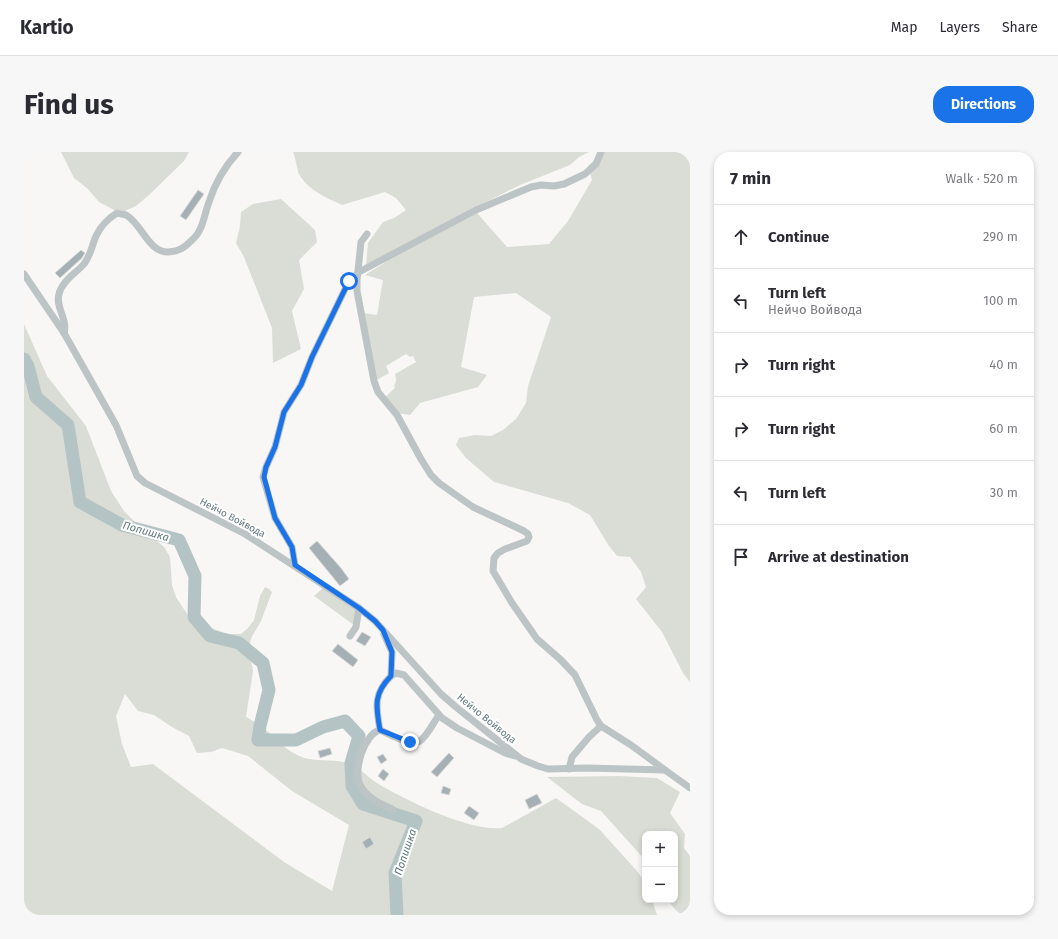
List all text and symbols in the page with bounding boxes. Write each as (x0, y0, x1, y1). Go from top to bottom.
text: Kartio (20, 16, 74, 39)
text: Map (891, 19, 917, 36)
text: Layers (939, 19, 980, 36)
text: Share (1002, 19, 1038, 36)
button: Directions (933, 86, 1034, 123)
text: Find us (24, 88, 114, 121)
text: 7 min (730, 168, 771, 189)
text: Walk · 520 m (946, 171, 1018, 186)
icon: ahead (730, 226, 752, 248)
text: Continue (768, 228, 829, 246)
text: 290 m (983, 229, 1018, 244)
route start (340, 272, 358, 290)
text: Turn left (768, 284, 826, 302)
icon: left (730, 290, 752, 312)
text: 100 m (983, 293, 1018, 308)
text: Нейчо Войвода (768, 302, 862, 317)
icon: right (730, 354, 752, 376)
text: Turn right (768, 356, 835, 374)
text: 40 m (989, 357, 1018, 372)
icon: right (730, 418, 752, 440)
text: Turn right (768, 420, 835, 438)
text: 60 m (989, 421, 1018, 436)
icon: left (730, 482, 752, 504)
text: Turn left (768, 484, 826, 502)
text: 30 m (990, 485, 1018, 500)
street label: Нейчо Войвода (198, 496, 267, 540)
water label: Попишка (121, 519, 171, 544)
icon: arrive (730, 546, 752, 568)
text: Arrive at destination (768, 548, 909, 566)
street label: Нейчо Войвода (454, 691, 518, 746)
route end (401, 733, 419, 751)
water label: Попишка (392, 827, 419, 877)
map controls (642, 831, 678, 903)
button: + (642, 831, 678, 867)
button: − (642, 867, 678, 903)

